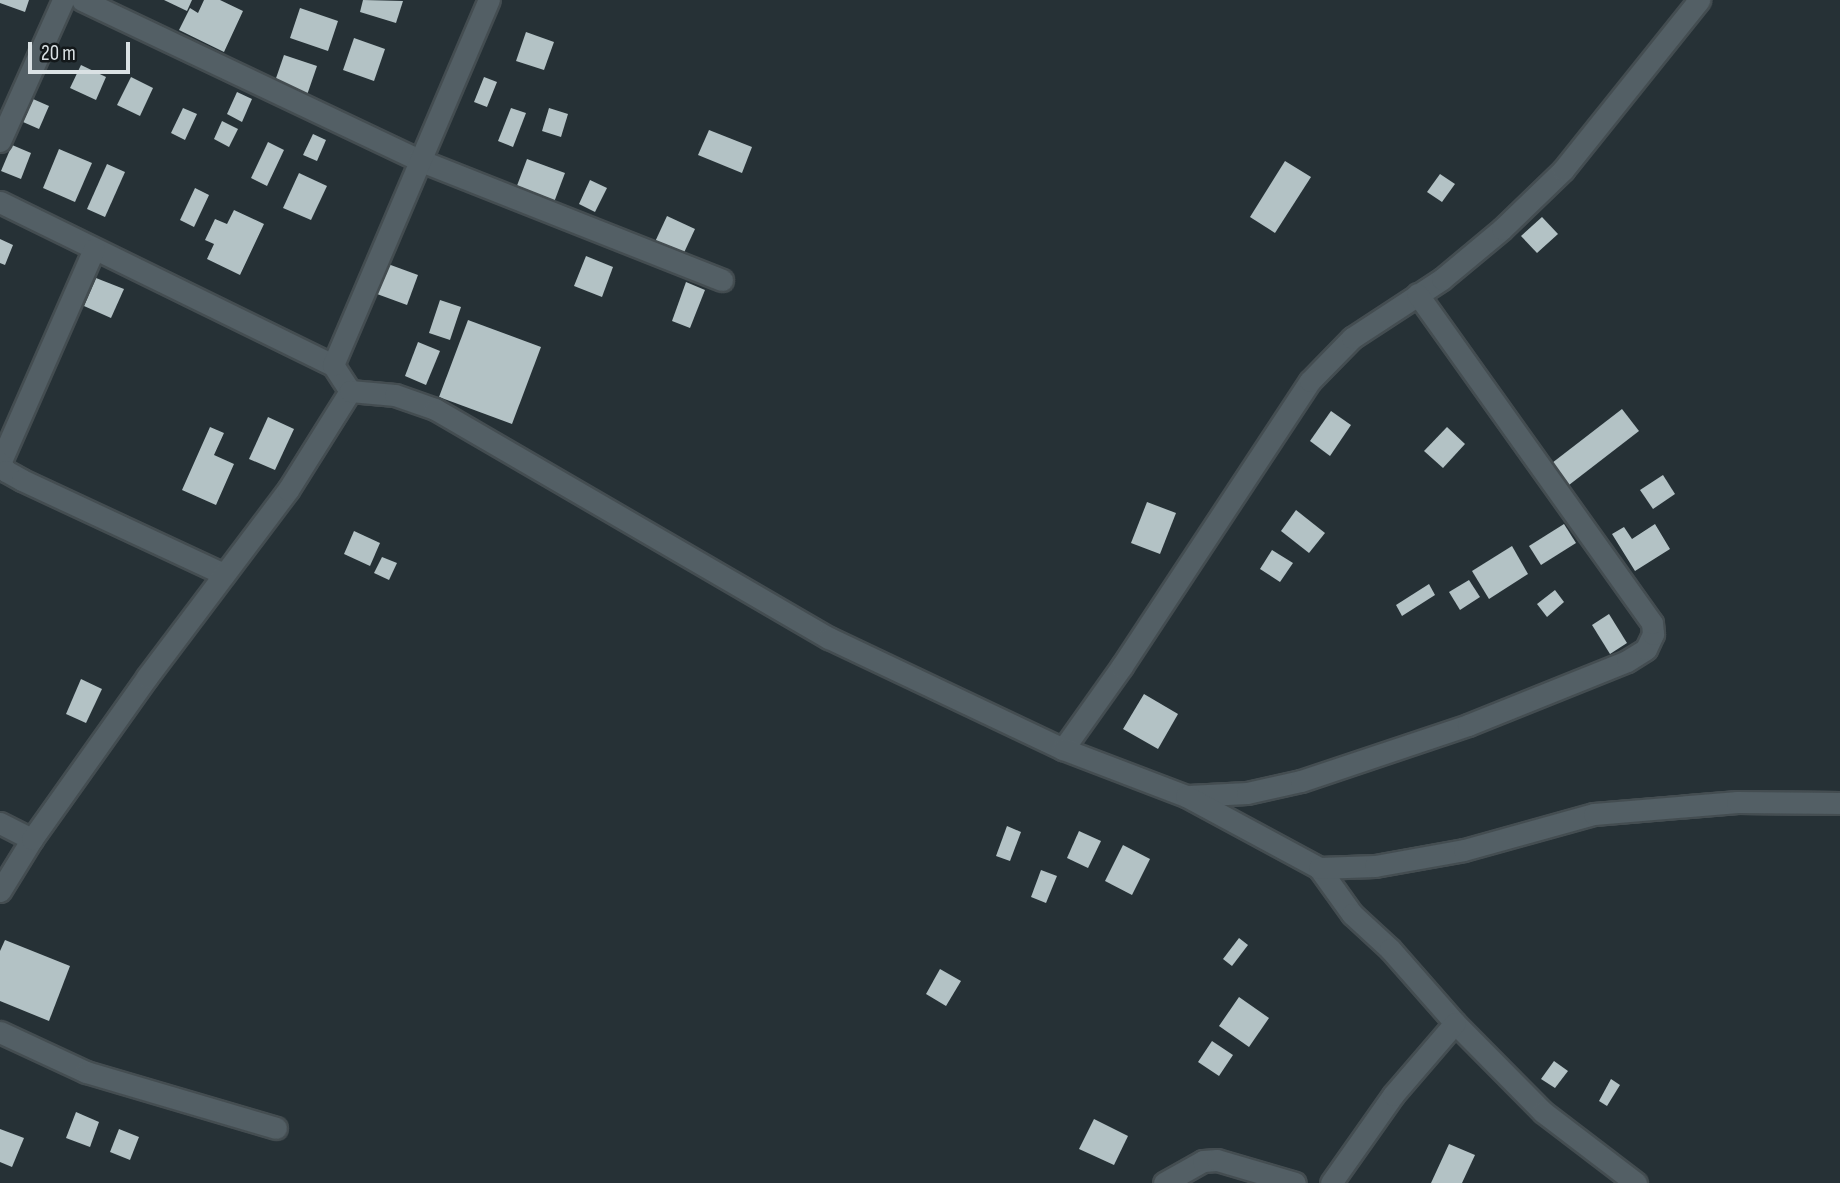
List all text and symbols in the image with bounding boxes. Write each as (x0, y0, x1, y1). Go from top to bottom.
scale bar (32, 28, 133, 72)
text: 20 m (41, 41, 76, 66)

